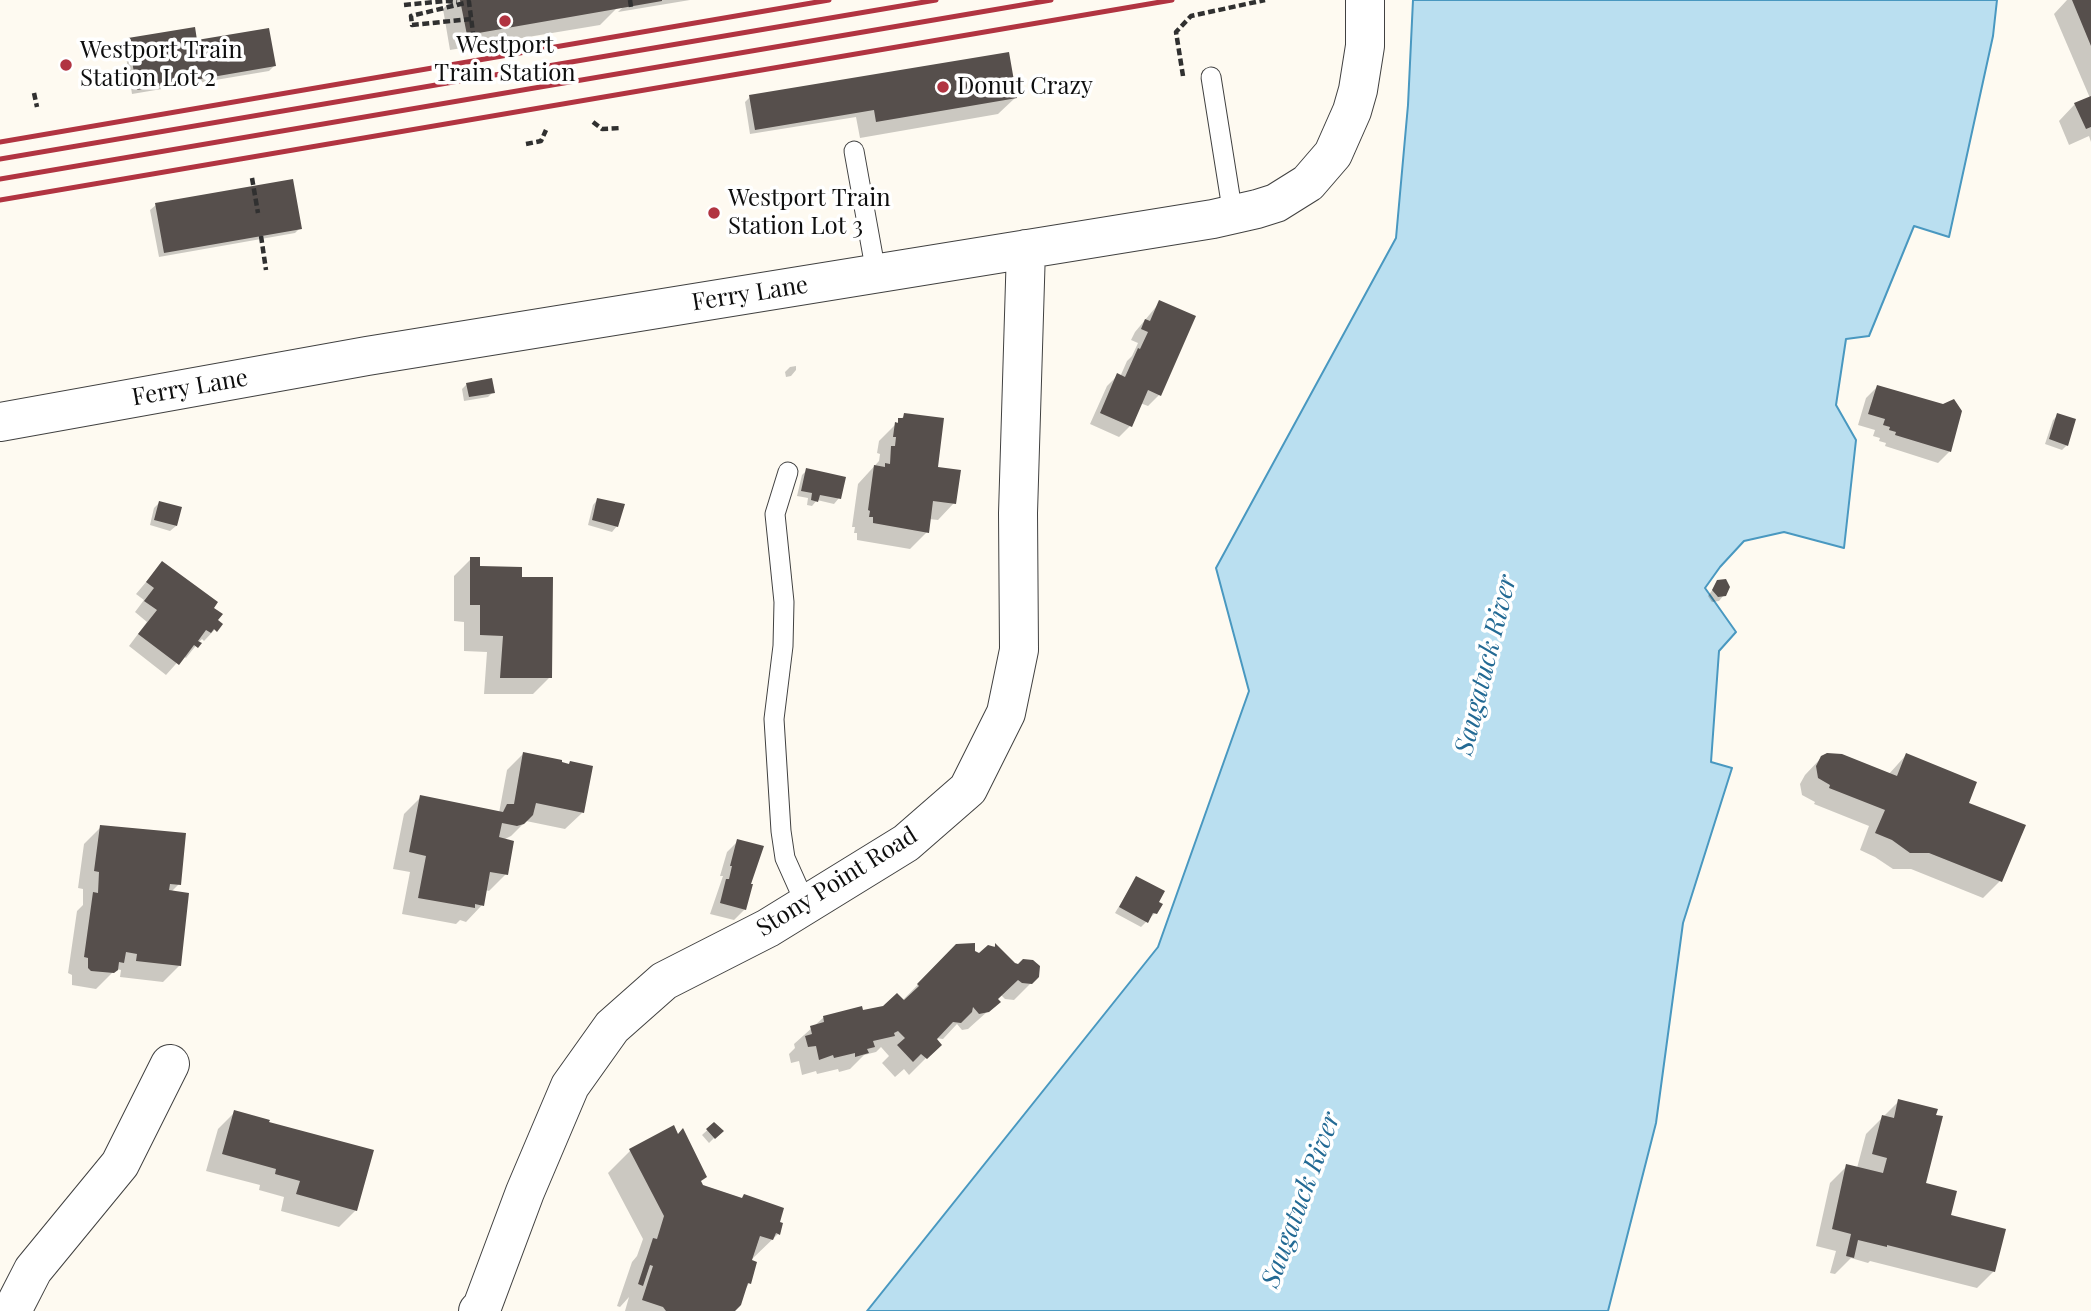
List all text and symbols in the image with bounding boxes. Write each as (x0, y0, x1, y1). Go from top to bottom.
marker: Westport Train Station (497, 13, 513, 29)
place label: Westport Train Station (434, 32, 576, 88)
place label: Westport Train Station Lot 2 (80, 37, 243, 93)
marker: Westport Train Station Lot 2 (58, 57, 74, 73)
place label: Donut Crazy (957, 73, 1093, 101)
marker: Donut Crazy (935, 79, 951, 95)
place label: Westport Train Station Lot 3 (728, 185, 891, 241)
marker: Westport Train Station Lot 3 (706, 205, 722, 221)
street label: Ferry Lane (690, 271, 810, 317)
street label: Ferry Lane (130, 364, 250, 412)
water label: Saugatuck River (1449, 572, 1523, 758)
street label: Stony Point Road (751, 821, 923, 943)
water label: Saugatuck River (1255, 1108, 1347, 1292)

